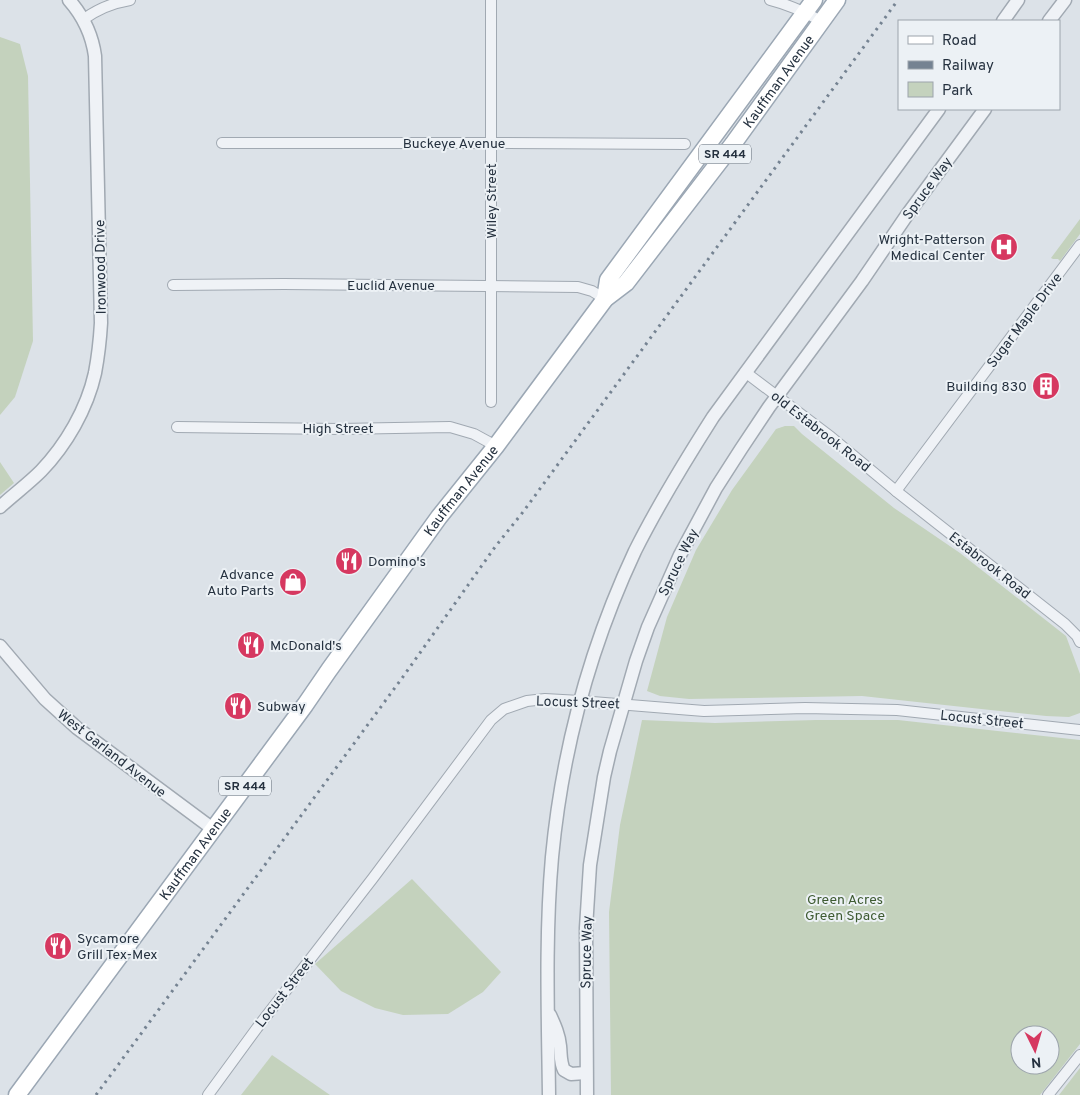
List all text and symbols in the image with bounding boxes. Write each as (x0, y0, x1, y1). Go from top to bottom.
legend (898, 20, 1060, 110)
street label: Kauffman Avenue (740, 32, 819, 132)
text: Road (942, 32, 977, 51)
text: Railway (942, 57, 994, 76)
text: Park (942, 82, 973, 101)
street label: Buckeye Avenue (403, 136, 505, 153)
road number: SR 444 (699, 144, 751, 164)
street label: Spruce Way (900, 154, 957, 223)
street label: Wiley Street (484, 163, 501, 239)
street label: Ironwood Drive (92, 219, 111, 315)
place label: Wright-Patterson Medical Center (878, 232, 986, 265)
hospital icon: Wright-Patterson Medical Center (989, 232, 1019, 262)
street label: Sugar Maple Drive (984, 270, 1066, 372)
street label: Euclid Avenue (347, 278, 435, 295)
building icon: Building 830 (1031, 371, 1061, 401)
place label: Building 830 (946, 379, 1027, 396)
street label: old Estabrook Road (767, 388, 873, 476)
street label: High Street (303, 421, 373, 438)
street label: Kauffman Avenue (421, 443, 503, 540)
street label: Spruce Way (656, 526, 703, 599)
street label: Estabrook Road (945, 529, 1033, 603)
restaurant icon: Domino's (334, 546, 364, 576)
place label: Domino's (368, 554, 426, 571)
place label: Advance Auto Parts (207, 567, 274, 600)
shop icon: Advance Auto Parts (278, 567, 308, 597)
restaurant icon: McDonald's (236, 630, 266, 660)
place label: McDonald's (270, 638, 342, 655)
restaurant icon: Subway (223, 691, 253, 721)
street label: Locust Street (536, 694, 620, 713)
place label: Subway (257, 699, 306, 716)
street label: West Garland Avenue (53, 706, 169, 802)
street label: Locust Street (939, 708, 1025, 733)
road number: SR 444 (219, 776, 271, 796)
street label: Kauffman Avenue (157, 805, 236, 904)
park label: Green Acres Green Space (805, 892, 885, 925)
street label: Spruce Way (578, 915, 597, 989)
restaurant icon: Sycamore Grill Tex-Mex (43, 931, 73, 961)
place label: Sycamore Grill Tex-Mex (77, 931, 158, 964)
street label: Locust Street (253, 955, 318, 1031)
north arrow (1010, 1025, 1060, 1075)
text: N (1030, 1053, 1042, 1070)

